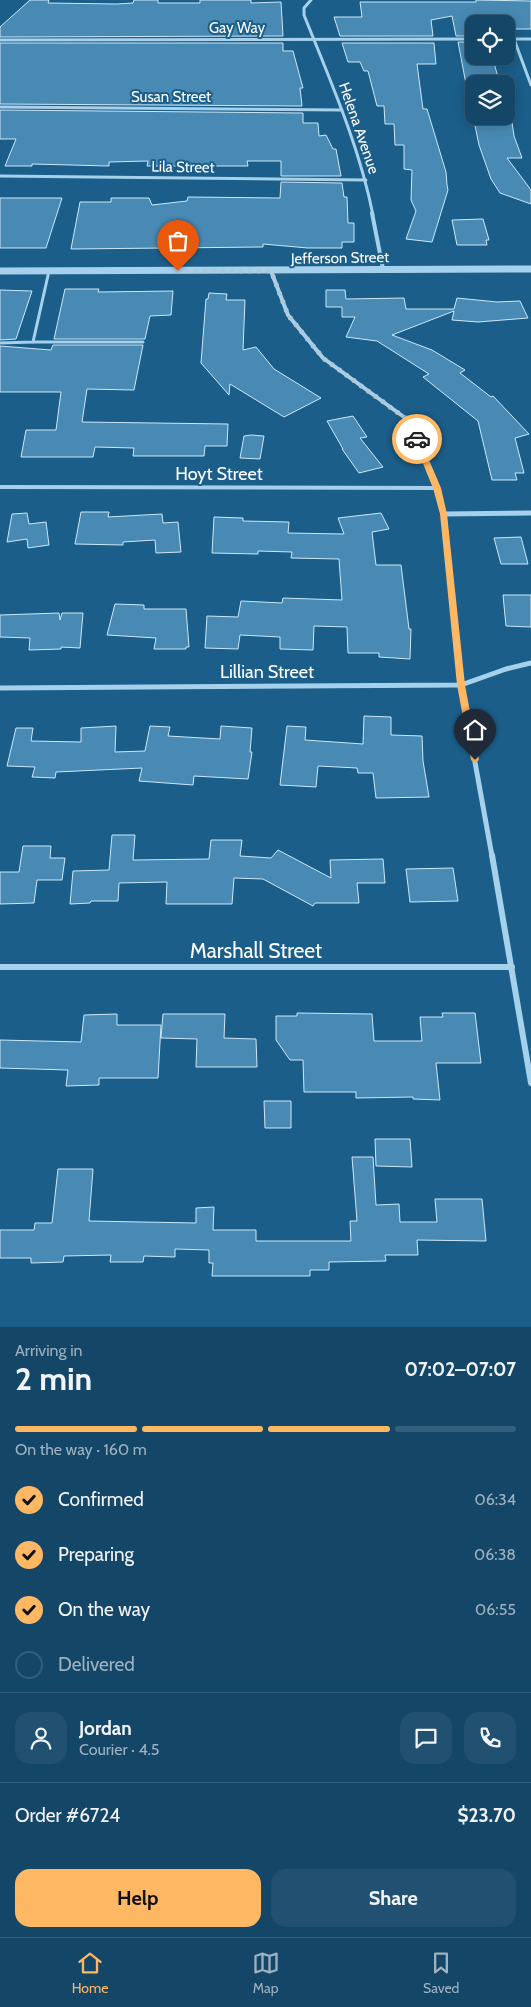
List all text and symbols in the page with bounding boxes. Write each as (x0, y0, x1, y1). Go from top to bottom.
map controls (465, 15, 515, 125)
button: locate (465, 15, 515, 65)
street label: Gay Way (209, 19, 265, 37)
button: layers (465, 75, 515, 125)
street label: Helena Avenue (335, 80, 383, 176)
street label: Susan Street (131, 88, 211, 106)
street label: Lila Street (151, 157, 215, 177)
pin (157, 220, 199, 271)
icon: bag (164, 227, 192, 255)
street label: Jefferson Street (290, 248, 389, 268)
courier (392, 414, 442, 464)
icon: car (403, 425, 431, 453)
street label: Hoyt Street (175, 463, 263, 485)
street label: Lillian Street (220, 661, 314, 683)
pin (454, 709, 496, 760)
icon: home (461, 716, 489, 744)
street label: Marshall Street (190, 938, 322, 963)
text: Arriving in (15, 1341, 82, 1360)
text: 07:02–07:07 (405, 1358, 516, 1381)
text: 2 min (15, 1359, 92, 1398)
text: On the way · 160 m (15, 1440, 147, 1459)
icon: check (15, 1486, 43, 1514)
text: Confirmed (58, 1488, 144, 1511)
text: 06:34 (475, 1490, 516, 1509)
icon: check (15, 1541, 43, 1569)
text: Preparing (58, 1543, 134, 1566)
text: 06:38 (474, 1545, 516, 1564)
icon: check (15, 1596, 43, 1624)
text: On the way (58, 1598, 150, 1621)
text: 06:55 (475, 1600, 516, 1619)
text: Delivered (58, 1653, 135, 1676)
button: person (15, 1712, 67, 1764)
button: chat (400, 1712, 452, 1764)
button: phone (464, 1712, 516, 1764)
text: Jordan (79, 1717, 132, 1740)
text: Courier · 4.5 (79, 1740, 160, 1759)
text: Order #6724 (15, 1804, 120, 1827)
text: $23.70 (458, 1804, 516, 1827)
button: Help (15, 1869, 261, 1927)
button: Share (271, 1869, 516, 1927)
tab: Home (72, 1949, 108, 1997)
tab: Map (252, 1949, 280, 1997)
tab: Saved (423, 1949, 459, 1997)

